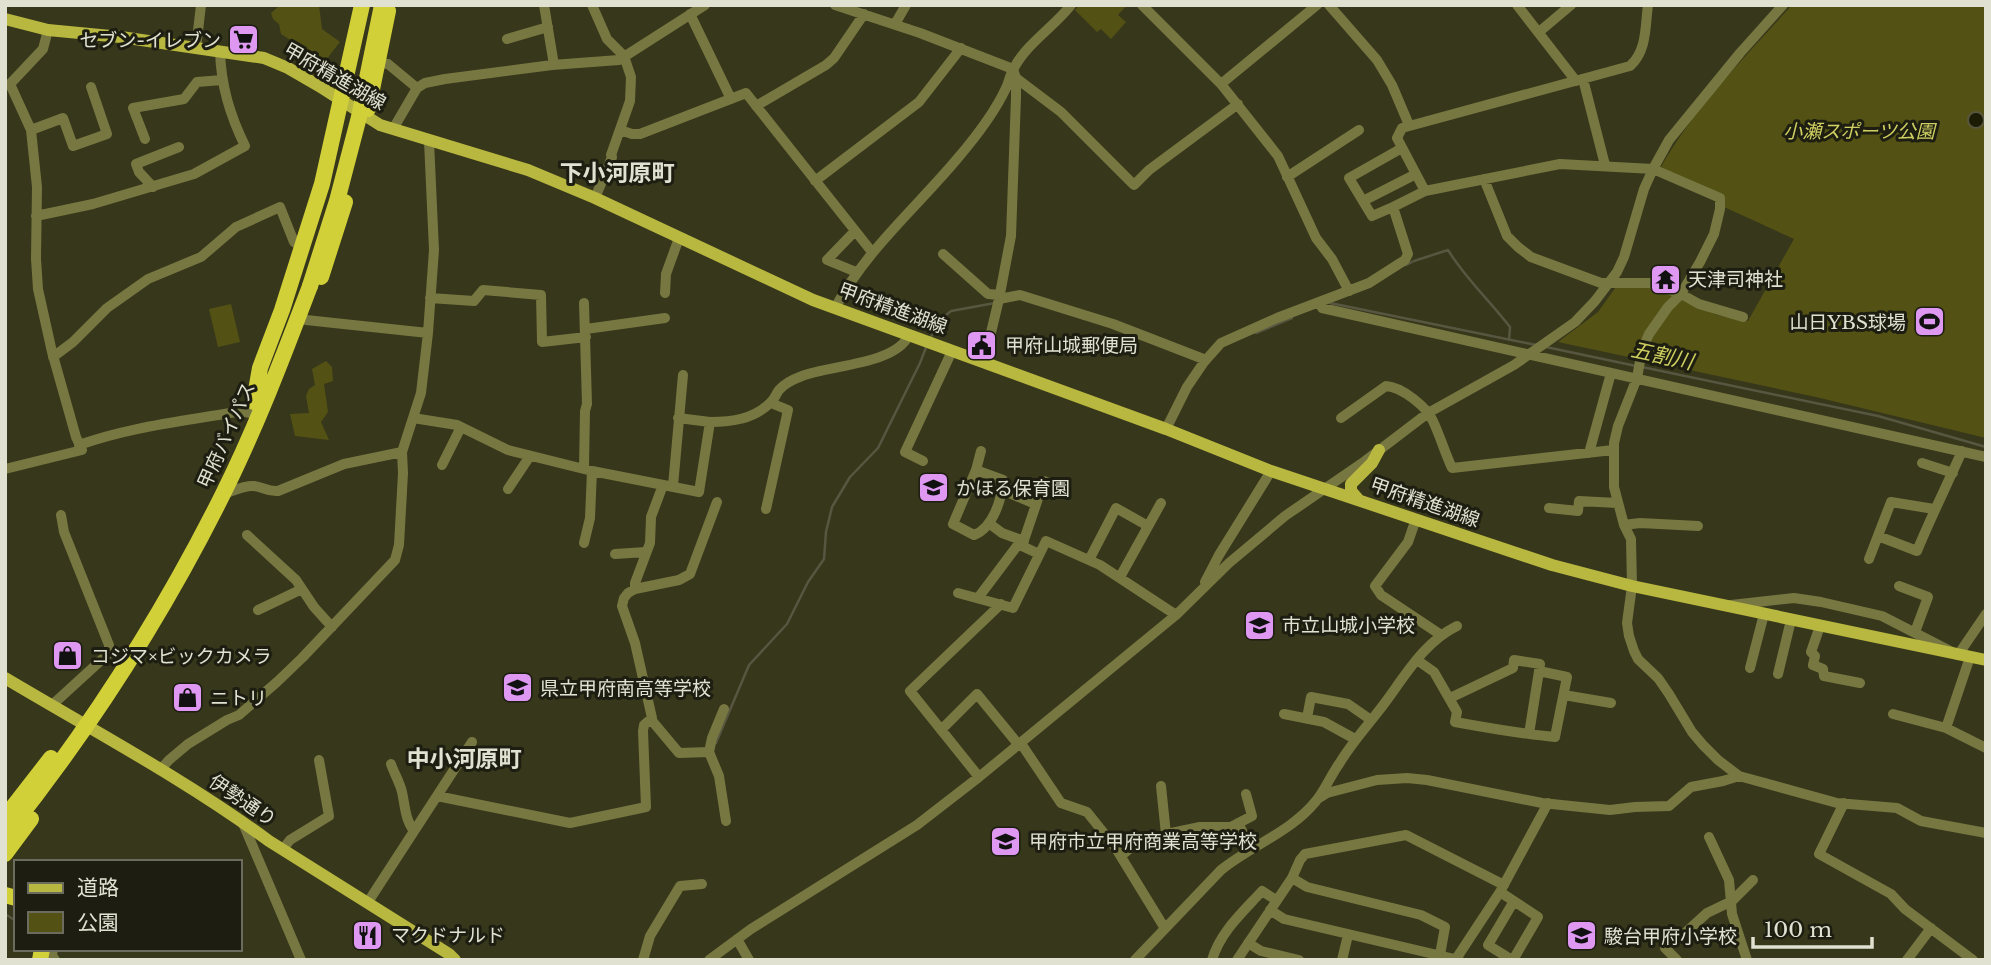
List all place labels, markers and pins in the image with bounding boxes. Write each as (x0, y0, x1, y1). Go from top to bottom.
supermarket icon: セブン-イレブン (227, 23, 261, 57)
place label: セブン-イレブン (79, 29, 221, 52)
temple icon: 天津司神社 (1648, 262, 1682, 296)
place label: 天津司神社 (1688, 268, 1783, 291)
sports icon: 山日YBS球場 (1912, 305, 1946, 339)
place label: 山日YBS球場 (1789, 311, 1906, 334)
public building icon: 甲府山城郵便局 (965, 328, 999, 362)
place label: 甲府山城郵便局 (1005, 334, 1138, 357)
school or university icon: かほる保育園 (916, 471, 950, 505)
place label: かほる保育園 (956, 477, 1070, 500)
school or university icon: 市立山城小学校 (1242, 608, 1276, 642)
place label: 市立山城小学校 (1282, 614, 1415, 637)
shop icon: コジマ×ビックカメラ (51, 639, 85, 673)
place label: コジマ×ビックカメラ (91, 645, 272, 668)
school or university icon: 県立甲府南高等学校 (500, 671, 534, 705)
place label: 県立甲府南高等学校 (540, 677, 711, 700)
shop icon: ニトリ (170, 681, 204, 715)
place label: ニトリ (210, 687, 267, 710)
school or university icon: 甲府市立甲府商業高等学校 (989, 824, 1023, 858)
place label: 甲府市立甲府商業高等学校 (1029, 830, 1257, 853)
restaurant icon: マクドナルド (351, 918, 385, 952)
school or university icon: 駿台甲府小学校 (1564, 919, 1598, 953)
place label: マクドナルド (391, 924, 505, 947)
place label: 駿台甲府小学校 (1604, 925, 1737, 948)

